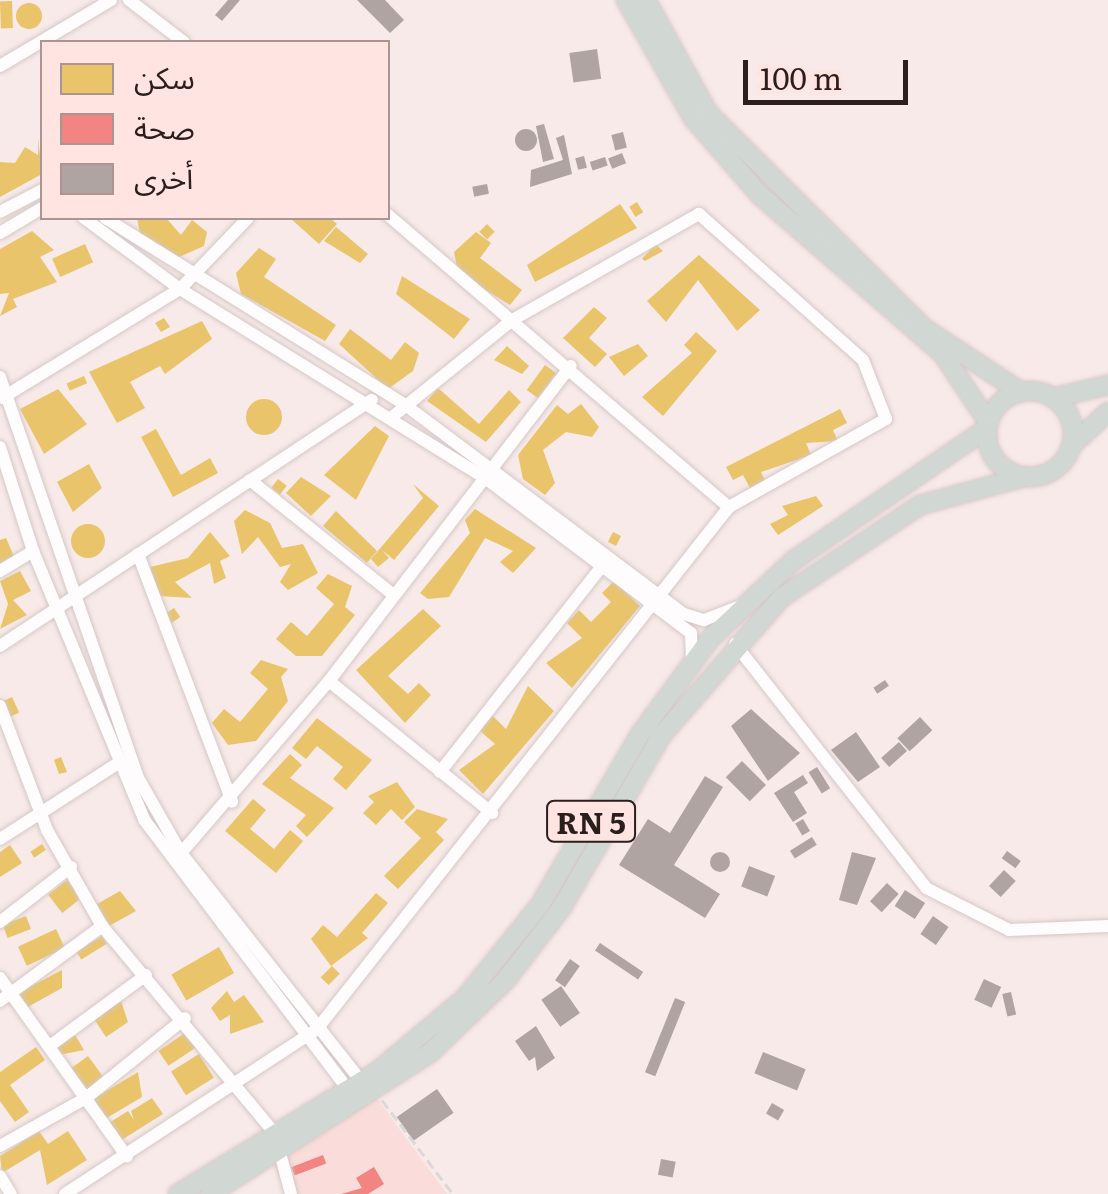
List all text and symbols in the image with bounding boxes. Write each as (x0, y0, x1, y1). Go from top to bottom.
legend (40, 40, 390, 220)
scale bar (748, 40, 913, 102)
text: سكن (134, 54, 195, 98)
text: 100 m (760, 55, 842, 99)
text: صحة (134, 104, 195, 148)
text: أخرى (134, 154, 193, 198)
road number: RN 5 (546, 796, 636, 846)

